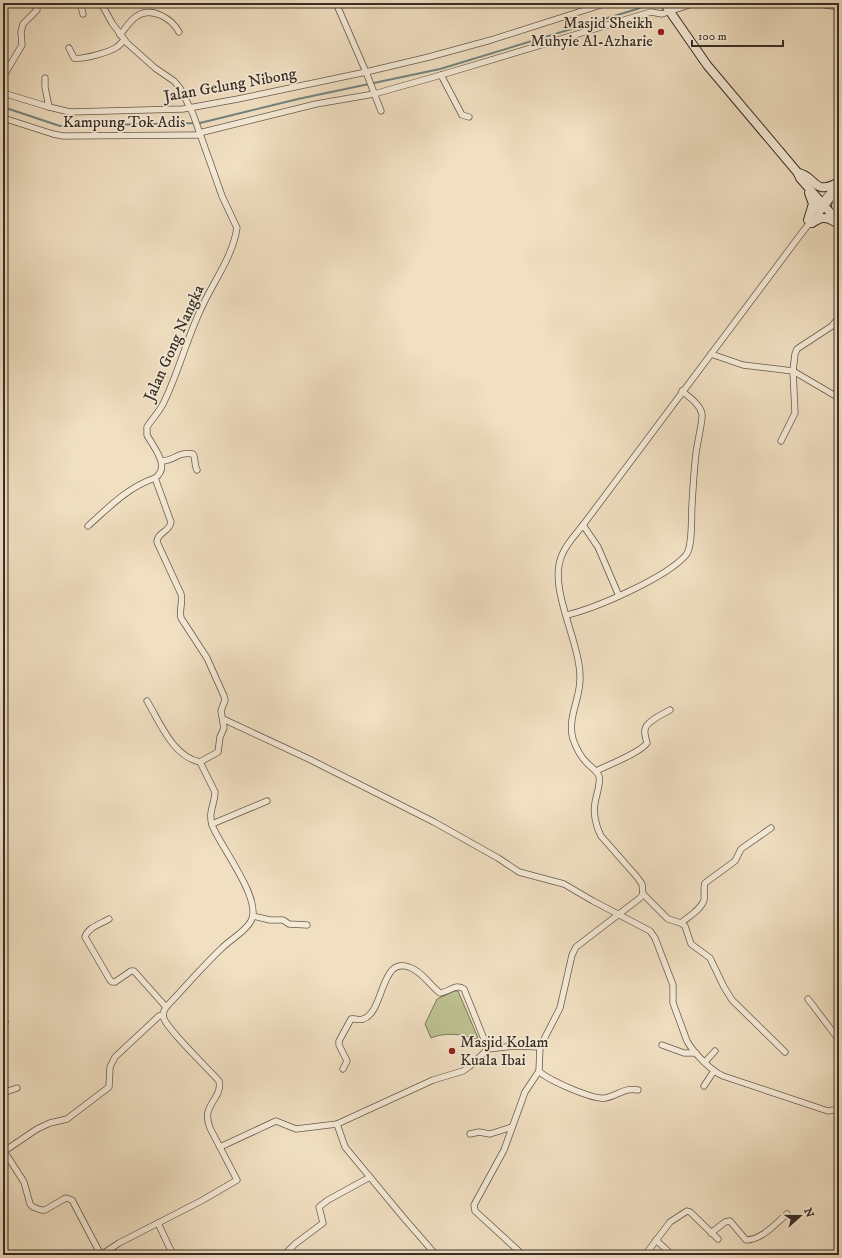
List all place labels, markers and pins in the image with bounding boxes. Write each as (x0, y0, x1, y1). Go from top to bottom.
place label: Masjid Sheikh Muhyie Al-Azharie (530, 13, 654, 51)
marker: Masjid Sheikh Muhyie Al-Azharie (656, 27, 666, 37)
place label: Masjid Kolam Kuala Ibai (460, 1032, 549, 1070)
marker: Masjid Kolam Kuala Ibai (447, 1046, 457, 1056)

